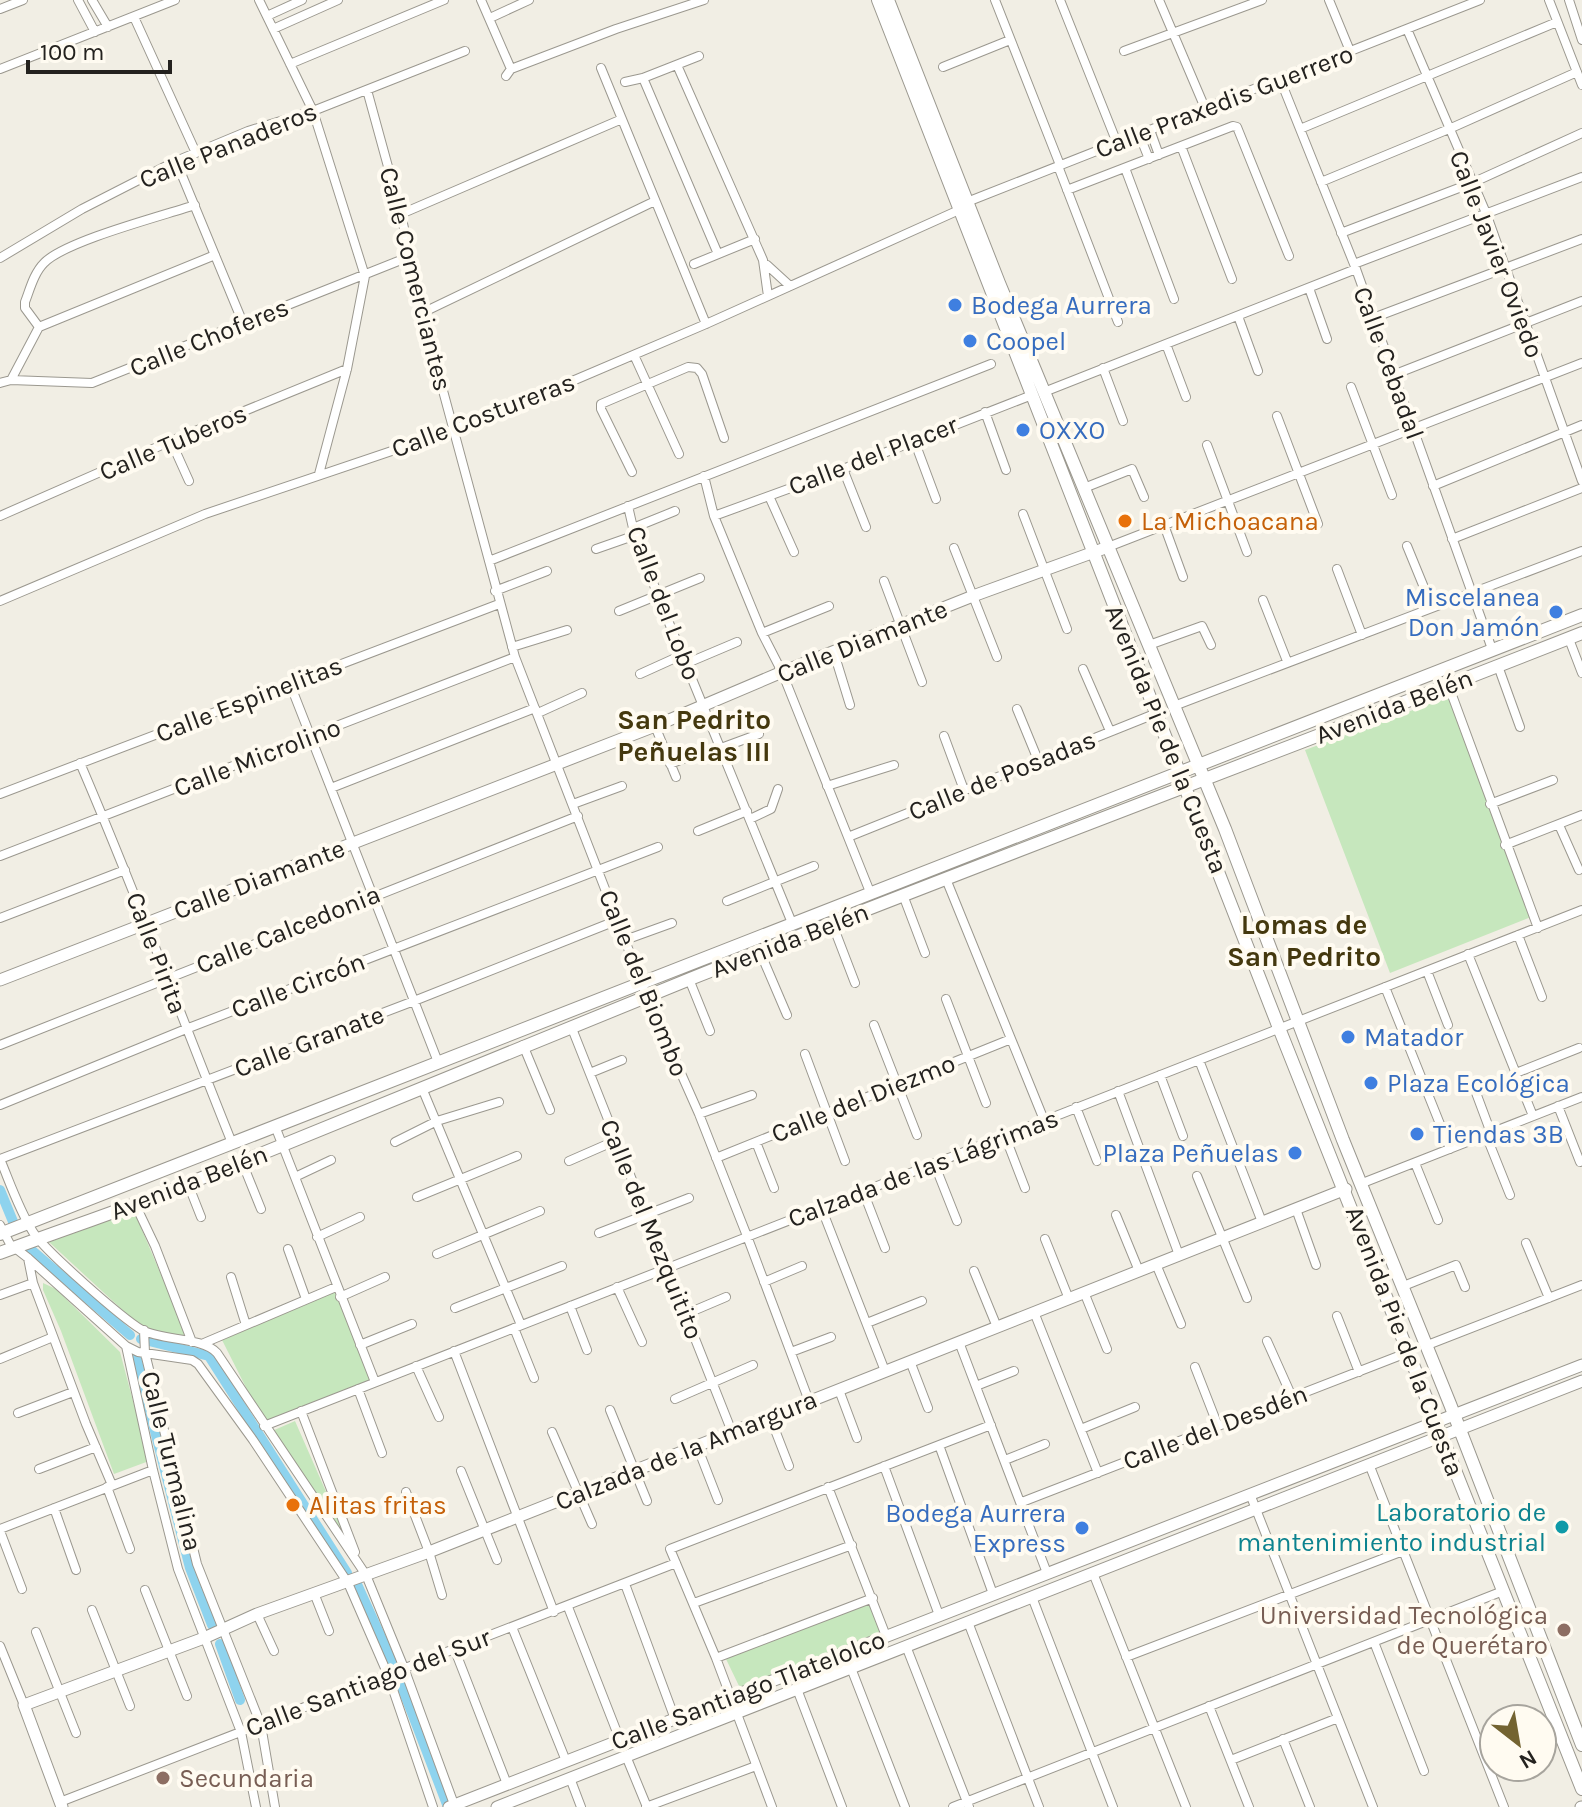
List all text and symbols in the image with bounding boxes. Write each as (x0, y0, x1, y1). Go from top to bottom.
scale bar (28, 24, 170, 74)
text: 100 m (40, 38, 105, 66)
street label: Calle Praxedis Guerrero (1091, 38, 1357, 165)
street label: Calle Panaderos (135, 96, 322, 195)
street label: Calle Javier Oviedo (1443, 146, 1550, 362)
street label: Calle Comerciantes (373, 164, 458, 394)
street label: Calle Cebadal (1347, 283, 1431, 444)
place label: Bodega Aurrera (971, 290, 1152, 321)
street label: Calle Choferes (125, 291, 293, 383)
marker: Bodega Aurrera (946, 296, 964, 314)
place label: Coopel (986, 326, 1066, 357)
marker: Coopel (961, 332, 979, 350)
street label: Calle Costureras (387, 366, 579, 465)
street label: Calle Tuberos (95, 397, 252, 487)
street label: Calle del Placer (784, 409, 963, 502)
place label: OXXO (1039, 415, 1105, 446)
marker: OXXO (1014, 421, 1032, 439)
place label: La Michoacana (1141, 506, 1319, 537)
marker: La Michoacana (1116, 512, 1134, 530)
street label: Calle del Lobo (620, 522, 707, 685)
place label: Miscelanea Don Jamón (1405, 582, 1540, 643)
street label: Calle Diamante (772, 593, 952, 690)
street label: Avenida Pie de la Cuesta (1098, 600, 1235, 878)
marker: Miscelanea Don Jamón (1547, 603, 1565, 621)
street label: Calle Espinelitas (151, 650, 347, 749)
street label: Avenida Belén (1311, 662, 1477, 751)
district label: San Pedrito Peñuelas III (617, 703, 771, 768)
street label: Calle Microlino (169, 711, 345, 803)
street label: Calle de Posadas (904, 724, 1100, 827)
street label: Calle Diamante (169, 833, 349, 926)
street label: Calle Calcedonia (192, 878, 385, 981)
street label: Calle del Biombo (592, 885, 695, 1081)
street label: Calle Pirita (119, 888, 194, 1018)
street label: Avenida Belén (707, 896, 873, 985)
district label: Lomas de San Pedrito (1227, 908, 1381, 973)
street label: Calle Circón (227, 946, 369, 1025)
street label: Calle Granate (230, 999, 388, 1084)
place label: Matador (1364, 1022, 1464, 1053)
marker: Matador (1339, 1028, 1357, 1046)
street label: Calle del Diezmo (767, 1047, 960, 1149)
place label: Plaza Ecológica (1387, 1068, 1570, 1099)
marker: Plaza Ecológica (1362, 1074, 1380, 1092)
street label: Calzada de las Lágrimas (784, 1103, 1063, 1234)
street label: Calle del Mezquitito (593, 1115, 710, 1344)
place label: Tiendas 3B (1433, 1119, 1564, 1150)
marker: Tiendas 3B (1408, 1125, 1426, 1143)
street label: Avenida Belén (106, 1138, 272, 1227)
place label: Plaza Peñuelas (1102, 1138, 1279, 1169)
marker: Plaza Peñuelas (1286, 1144, 1304, 1162)
street label: Avenida Pie de la Cuesta (1339, 1202, 1470, 1481)
street label: Calle Turmalina (134, 1368, 209, 1554)
street label: Calle del Desdén (1119, 1378, 1312, 1477)
street label: Calzada de la Amargura (551, 1384, 822, 1517)
place label: Alitas fritas (309, 1490, 447, 1521)
marker: Alitas fritas (284, 1496, 302, 1514)
place label: Laboratorio de mantenimiento industrial (1237, 1497, 1546, 1558)
place label: Bodega Aurrera Express (885, 1498, 1066, 1559)
marker: Laboratorio de mantenimiento industrial (1553, 1518, 1571, 1536)
marker: Bodega Aurrera Express (1073, 1519, 1091, 1537)
place label: Universidad Tecnológica de Querétaro (1260, 1600, 1548, 1661)
street label: Calle Santiago del Sur (241, 1621, 496, 1744)
marker: Universidad Tecnológica de Querétaro (1555, 1621, 1573, 1639)
street label: Calle Santiago Tlatelolco (607, 1624, 890, 1757)
north arrow (1478, 1703, 1558, 1783)
text: N (1514, 1744, 1541, 1774)
place label: Secundaria (179, 1763, 314, 1794)
marker: Secundaria (154, 1769, 172, 1787)

